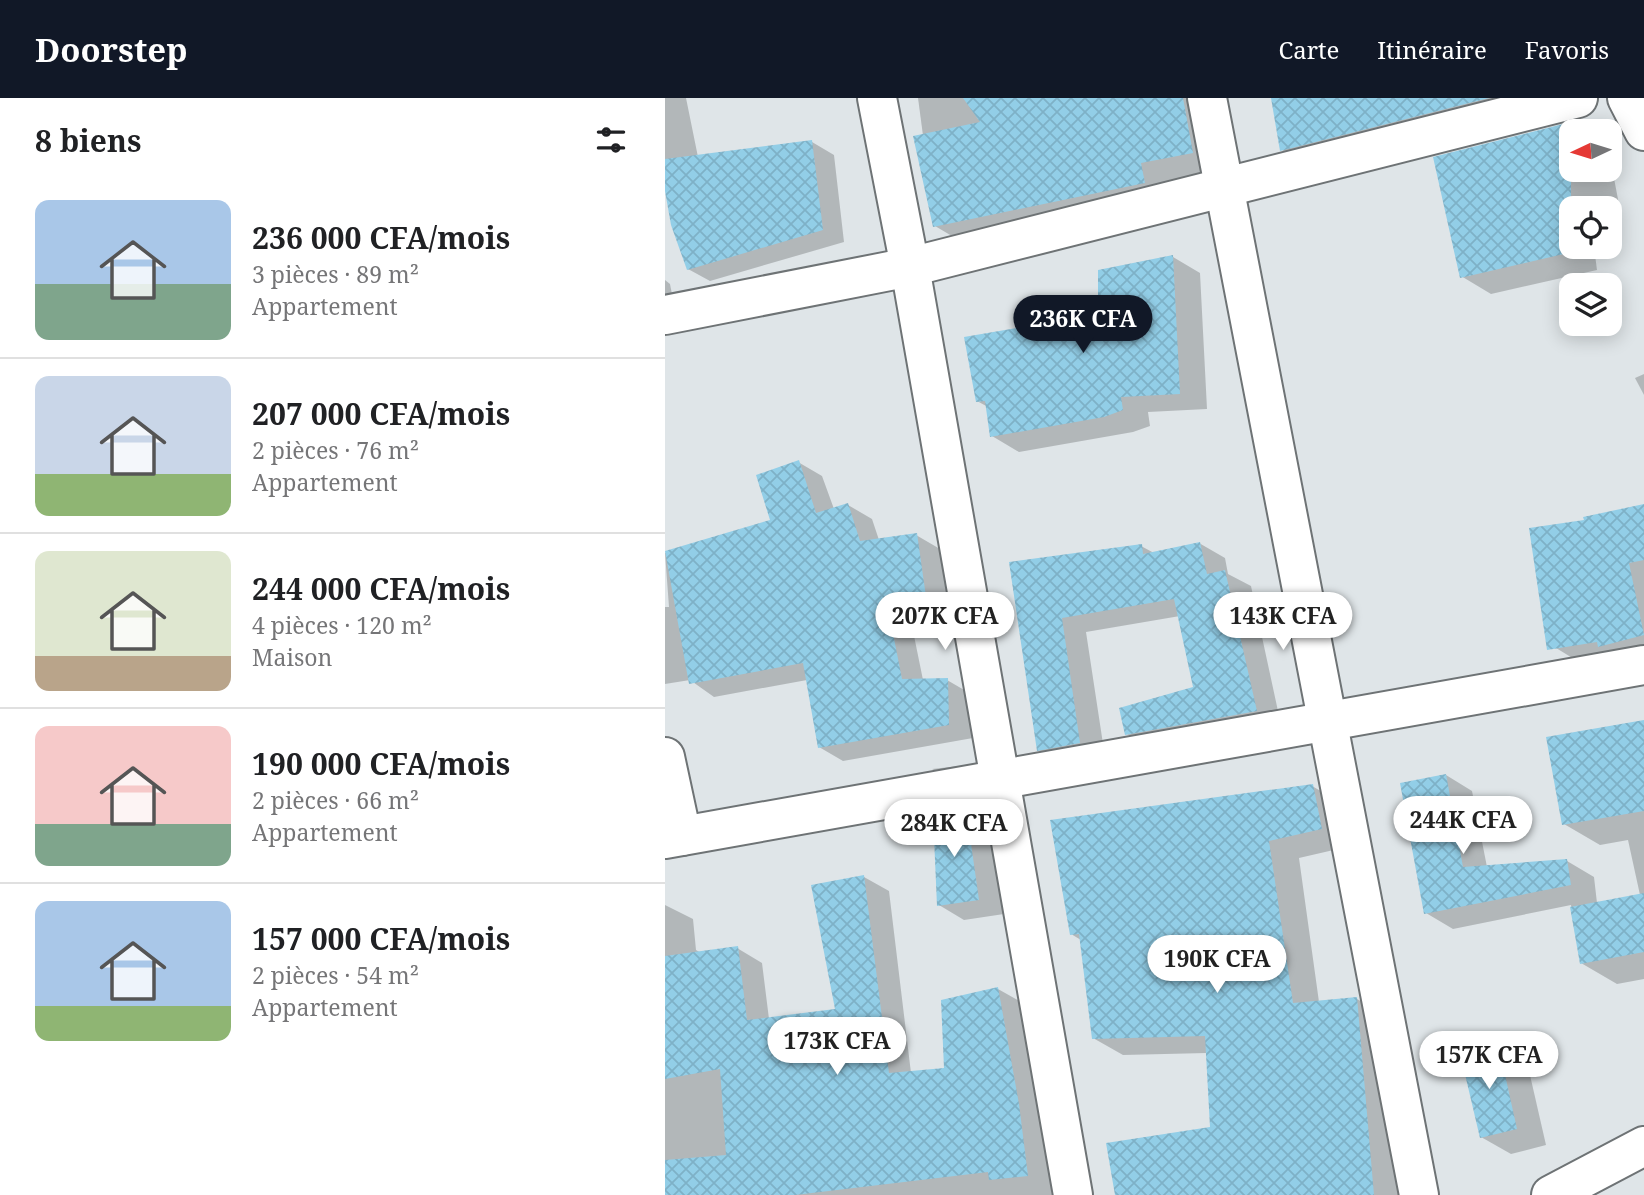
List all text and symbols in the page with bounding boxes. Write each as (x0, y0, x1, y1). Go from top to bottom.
text: Doorstep (35, 27, 188, 72)
text: Carte (1278, 33, 1339, 66)
text: Itinéraire (1377, 33, 1487, 66)
text: Favoris (1525, 33, 1609, 66)
north arrow (1559, 119, 1622, 182)
map controls (1559, 119, 1622, 336)
text: 8 biens (35, 120, 141, 161)
icon: filters (592, 121, 630, 159)
button: locate (1559, 196, 1622, 259)
text: 236 000 CFA/mois (252, 217, 510, 258)
icon: home (91, 228, 175, 312)
text: 3 pièces · 89 m² (252, 258, 419, 290)
button: layers (1559, 273, 1622, 336)
text: Appartement (252, 290, 398, 322)
pin: 236K CFA (1011, 296, 1155, 355)
text: 236K CFA (1029, 302, 1137, 334)
text: 207 000 CFA/mois (252, 393, 510, 434)
icon: home (91, 404, 175, 488)
text: 2 pièces · 76 m² (252, 434, 419, 466)
text: Appartement (252, 466, 398, 498)
text: 244 000 CFA/mois (252, 568, 510, 609)
icon: home (91, 579, 175, 663)
pin: 207K CFA (873, 592, 1017, 652)
pin: 143K CFA (1211, 592, 1355, 652)
text: 207K CFA (891, 599, 999, 631)
text: 143K CFA (1229, 599, 1337, 631)
text: 4 pièces · 120 m² (252, 609, 432, 641)
text: Maison (252, 641, 332, 673)
text: 190 000 CFA/mois (252, 743, 510, 784)
icon: home (91, 754, 175, 838)
text: 2 pièces · 66 m² (252, 784, 419, 816)
pin: 244K CFA (1391, 796, 1535, 856)
pin: 284K CFA (882, 800, 1026, 859)
text: 244K CFA (1409, 803, 1517, 835)
text: 284K CFA (900, 806, 1008, 838)
text: Appartement (252, 816, 398, 848)
text: 157 000 CFA/mois (252, 918, 510, 959)
icon: home (91, 929, 175, 1013)
pin: 190K CFA (1145, 936, 1289, 995)
text: 190K CFA (1163, 942, 1271, 974)
text: 2 pièces · 54 m² (252, 959, 419, 991)
text: Appartement (252, 991, 398, 1023)
pin: 173K CFA (765, 1018, 909, 1077)
text: 173K CFA (783, 1024, 891, 1056)
pin: 157K CFA (1417, 1032, 1561, 1091)
text: 157K CFA (1435, 1038, 1543, 1070)

